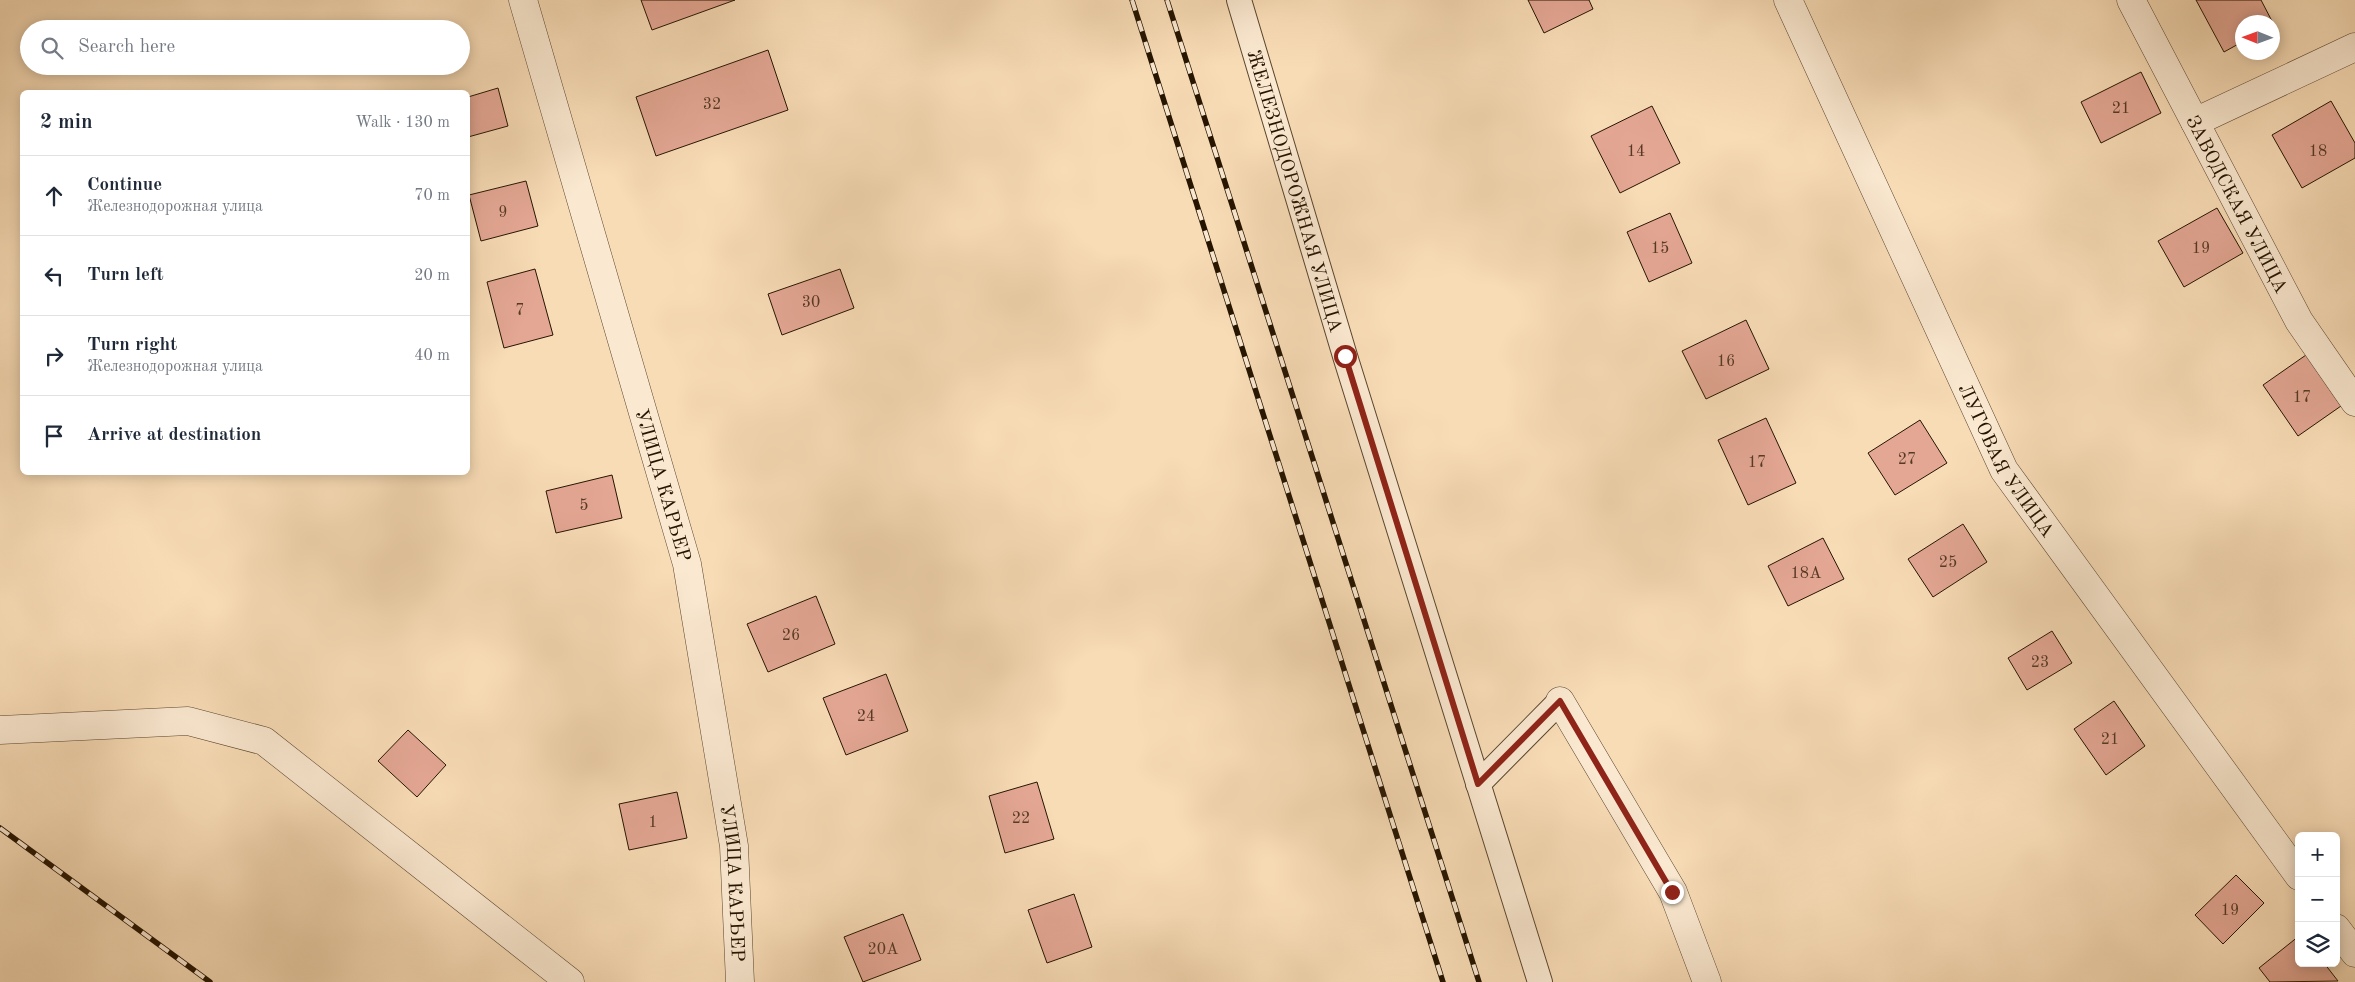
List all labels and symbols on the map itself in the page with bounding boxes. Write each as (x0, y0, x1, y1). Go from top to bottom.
north arrow (2235, 15, 2280, 60)
street label: ЖЕЛЕЗНОДОРОЖНАЯ УЛИЦА (1242, 48, 1345, 335)
house number: 32 (703, 97, 721, 113)
house number: 21 (2112, 101, 2130, 117)
street label: ЗАВОДСКАЯ УЛИЦА (2181, 113, 2290, 297)
house number: 14 (1627, 144, 1645, 160)
house number: 18 (2309, 144, 2327, 160)
house number: 9 (498, 205, 508, 221)
house number: 15 (1651, 241, 1669, 257)
house number: 19 (2192, 241, 2210, 257)
house number: 30 (802, 295, 820, 311)
house number: 7 (515, 303, 525, 319)
route start (1334, 345, 1357, 368)
house number: 16 (1717, 354, 1735, 370)
street label: ЛУГОВАЯ УЛИЦА (1954, 382, 2057, 542)
house number: 17 (2293, 390, 2311, 406)
street label: УЛИЦА КАРЬЕР (630, 407, 693, 564)
house number: 27 (1898, 452, 1916, 468)
house number: 17 (1748, 455, 1766, 471)
house number: 5 (579, 498, 589, 514)
house number: 25 (1939, 555, 1957, 571)
house number: 18А (1791, 566, 1821, 582)
house number: 26 (782, 628, 800, 644)
house number: 23 (2031, 655, 2049, 671)
house number: 24 (857, 709, 875, 725)
house number: 21 (2101, 732, 2119, 748)
street label: УЛИЦА КАРЬЕР (715, 803, 746, 962)
house number: 22 (1012, 811, 1030, 827)
house number: 1 (648, 815, 658, 831)
route end (1661, 881, 1684, 904)
house number: 19 (2221, 903, 2239, 919)
house number: 20А (868, 942, 898, 958)

